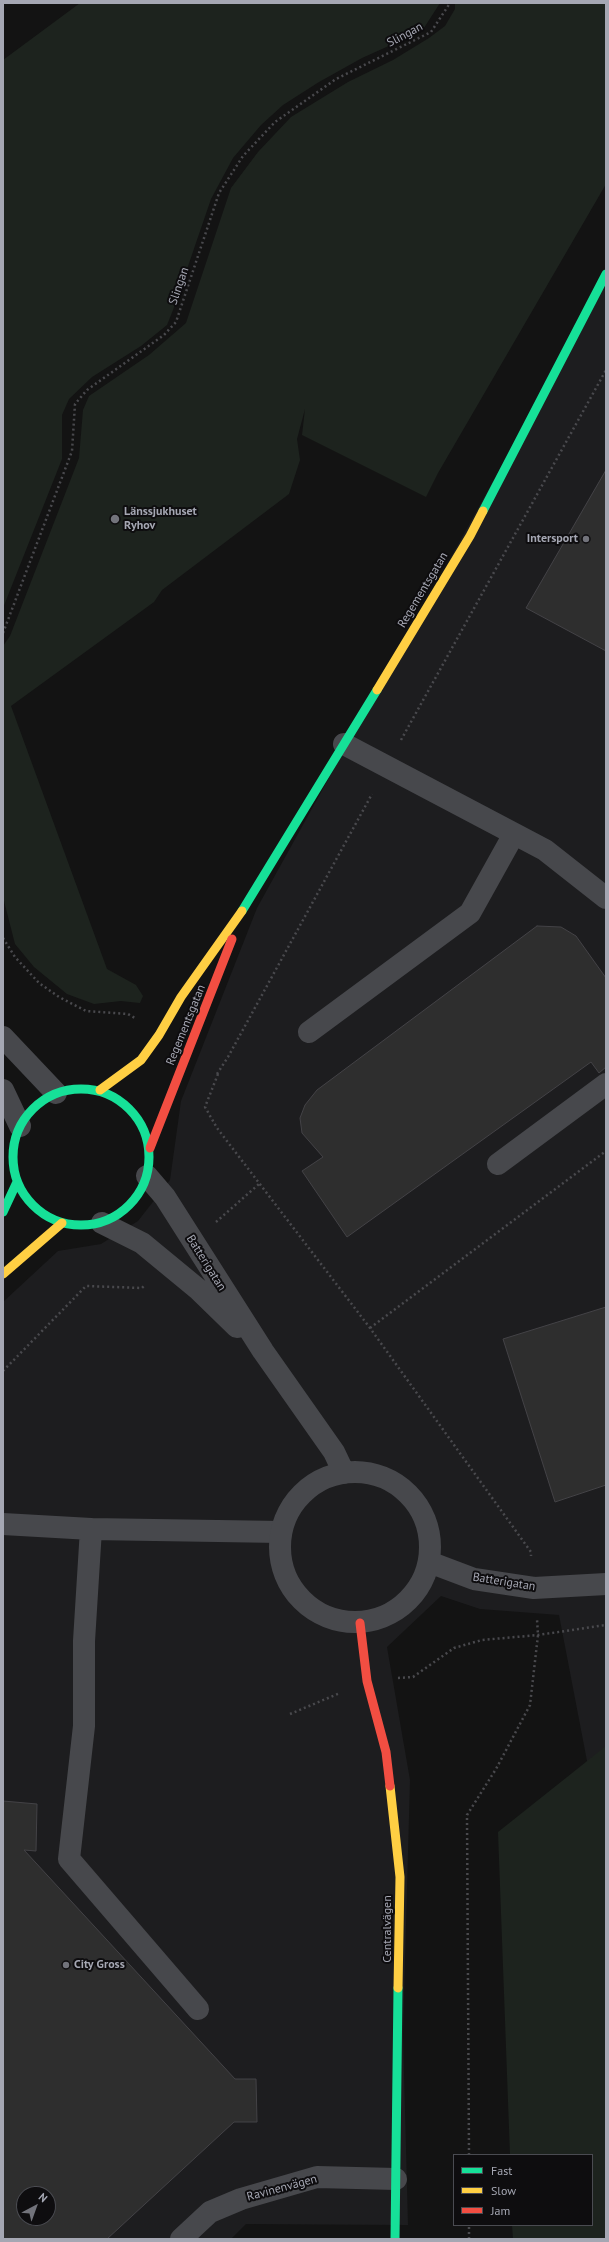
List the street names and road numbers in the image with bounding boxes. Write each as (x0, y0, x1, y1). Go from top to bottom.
street label: Slingan (385, 20, 425, 50)
street label: Slingan (166, 265, 192, 307)
street label: Regementsgatan (395, 550, 451, 630)
street label: Regementsgatan (163, 983, 209, 1067)
street label: Batterigatan (183, 1232, 229, 1294)
street label: Batterigatan (472, 1570, 536, 1594)
street label: Centralvägen (381, 1895, 395, 1963)
street label: Ravinenvägen (245, 2172, 319, 2204)

